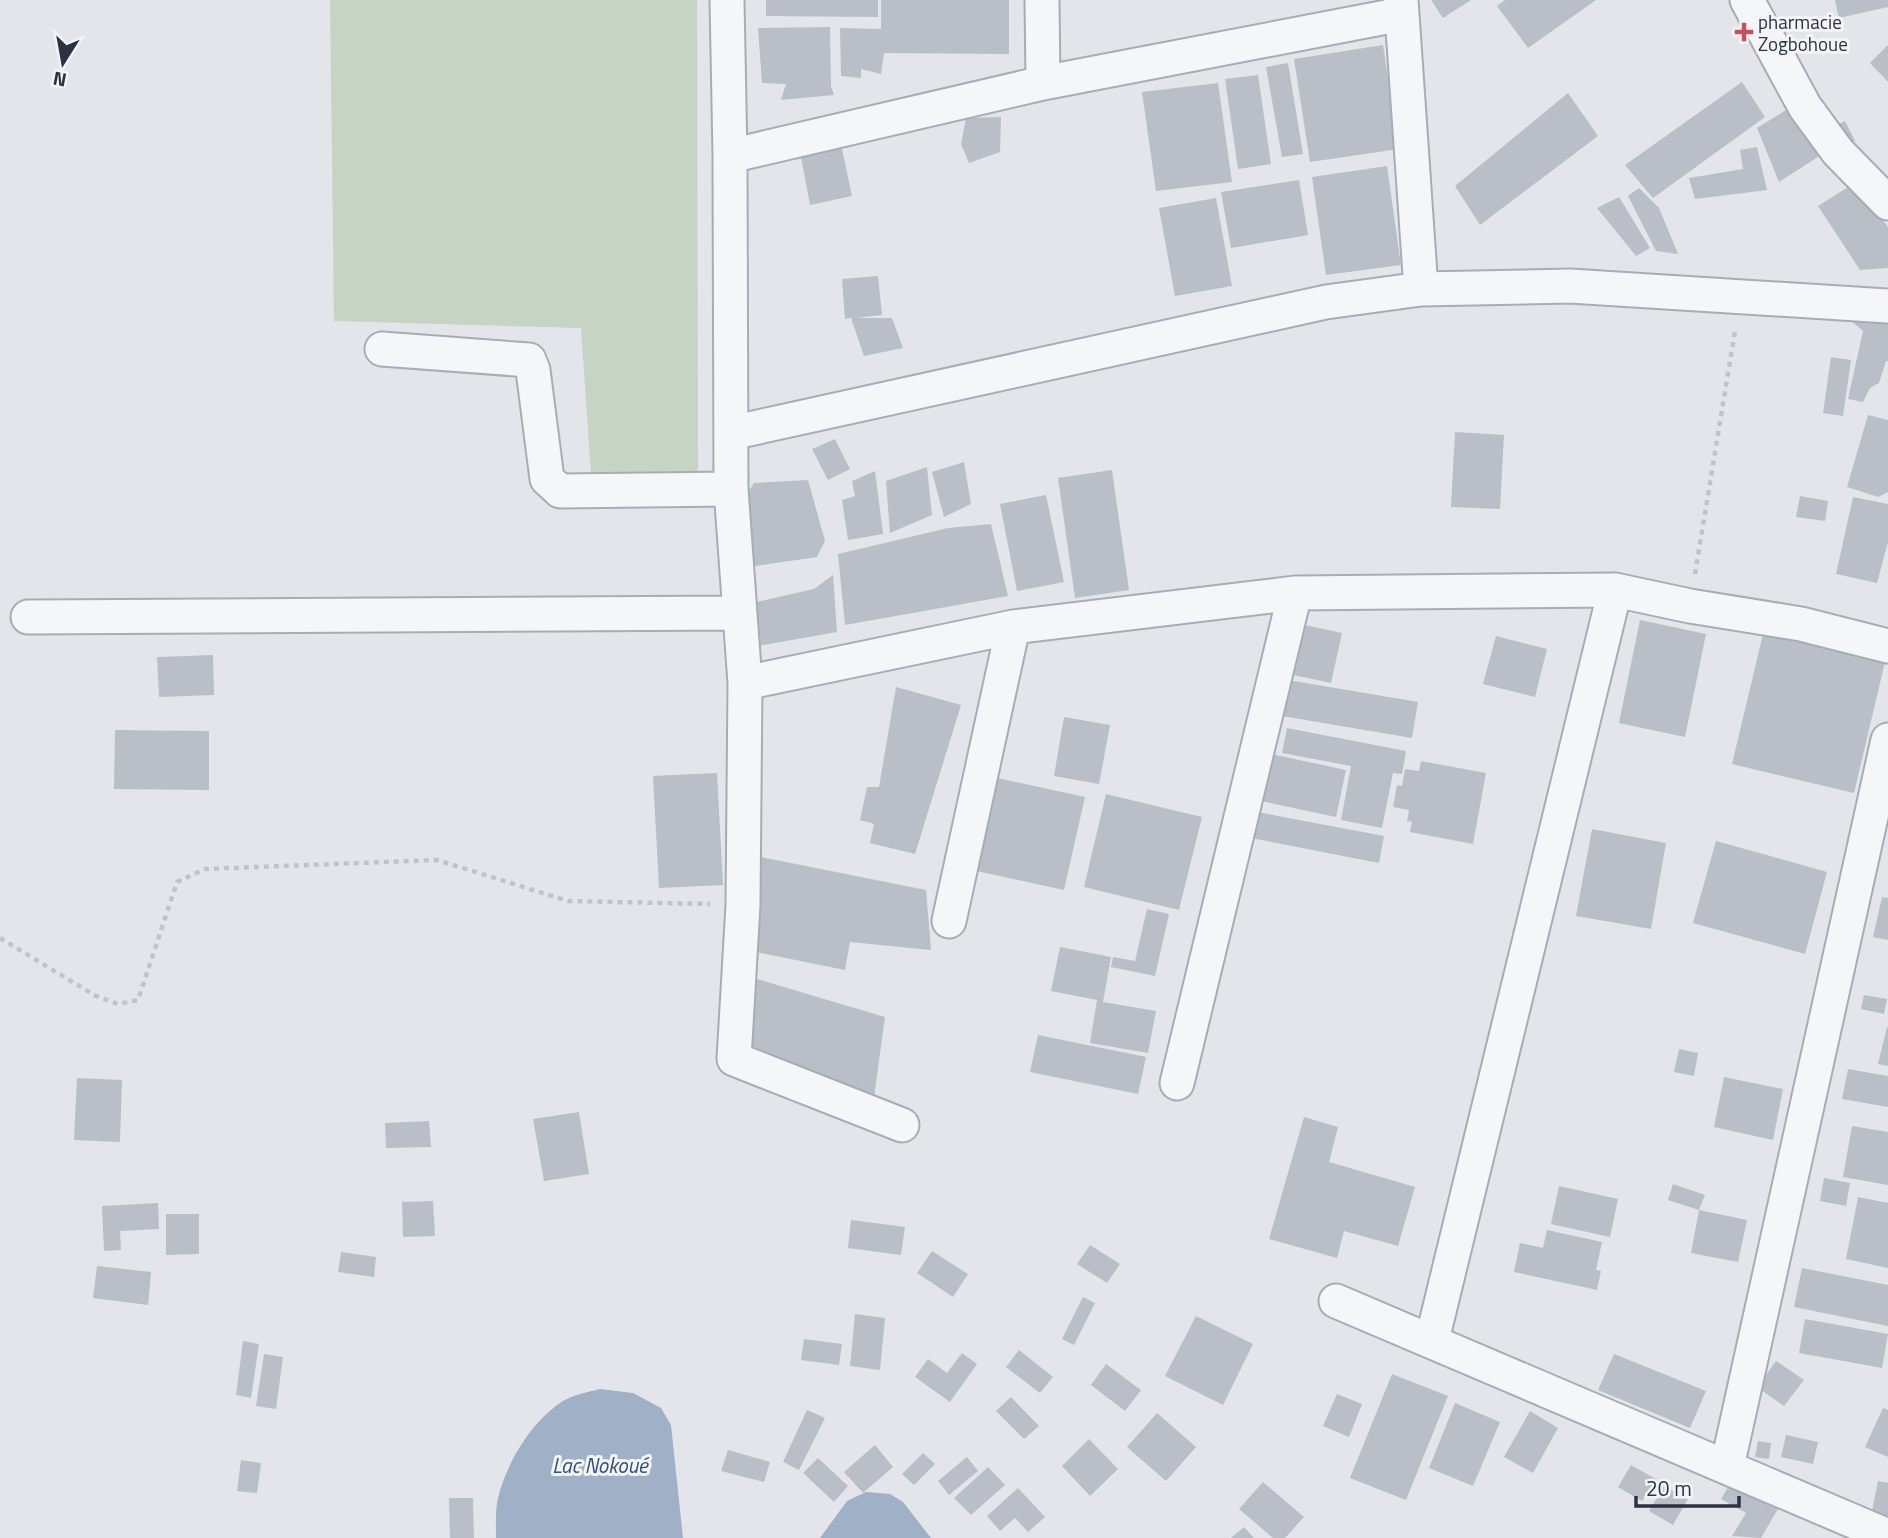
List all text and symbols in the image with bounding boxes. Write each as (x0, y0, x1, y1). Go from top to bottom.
place label: pharmacie Zogbohoue (1758, 7, 1848, 58)
marker: pharmacie Zogbohoue (1736, 24, 1752, 40)
north arrow (28, 28, 98, 98)
text: N (50, 65, 69, 96)
water label: Lac Nokoué (552, 1449, 650, 1481)
scale bar (1636, 1464, 1739, 1508)
text: 20 m (1646, 1472, 1692, 1504)

